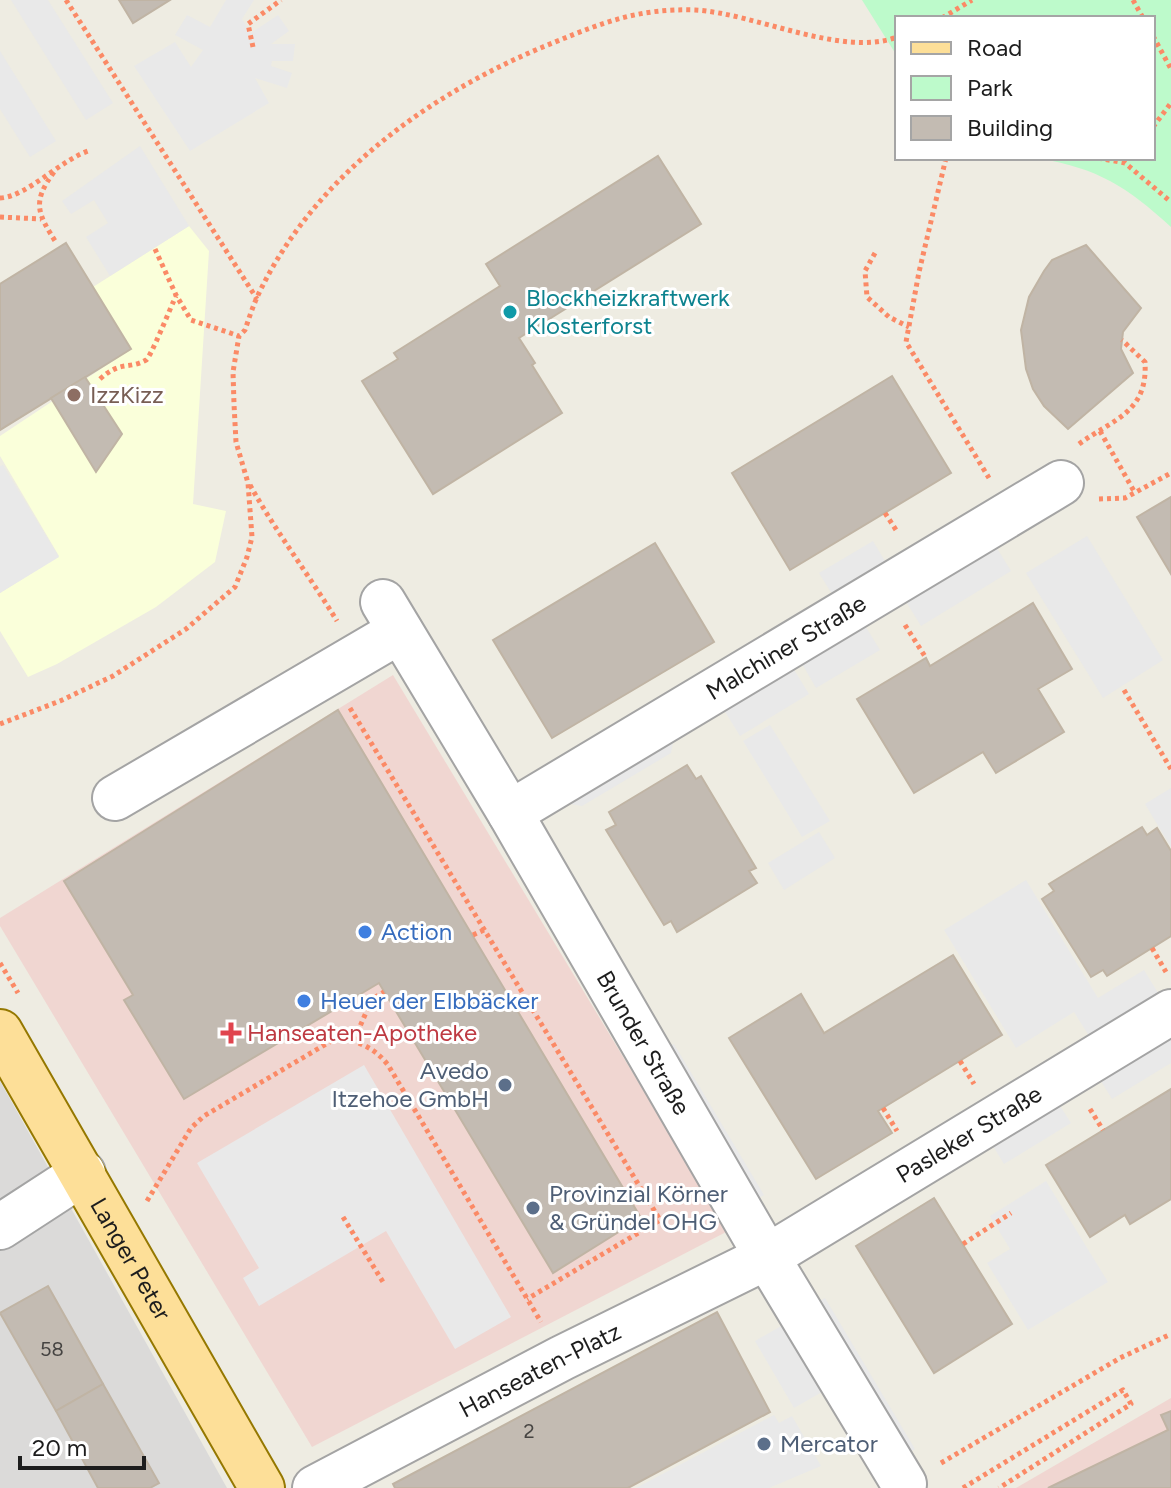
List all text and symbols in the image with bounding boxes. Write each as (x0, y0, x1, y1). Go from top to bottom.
legend (895, 16, 1155, 160)
text: Road (967, 33, 1022, 62)
text: Park (967, 73, 1013, 102)
text: Building (967, 113, 1053, 142)
place label: Blockheizkraftwerk Klosterforst (526, 283, 730, 340)
marker: Blockheizkraftwerk Klosterforst (501, 303, 519, 321)
place label: IzzKizz (90, 380, 164, 409)
marker: IzzKizz (65, 386, 83, 404)
street label: Malchiner Straße (701, 588, 871, 706)
place label: Action (381, 917, 452, 946)
marker: Action (356, 923, 374, 941)
street label: Brunder Straße (590, 965, 697, 1120)
place label: Heuer der Elbbäcker (320, 986, 538, 1015)
marker: Heuer der Elbbäcker (295, 992, 313, 1010)
place label: Hanseaten-Apotheke (247, 1018, 477, 1047)
marker: Hanseaten-Apotheke (222, 1024, 240, 1042)
place label: Avedo Itzehoe GmbH (331, 1056, 489, 1113)
marker: Avedo Itzehoe GmbH (496, 1076, 514, 1094)
street label: Pasleker Straße (891, 1079, 1047, 1189)
place label: Provinzial Körner & Gründel OHG (549, 1179, 728, 1236)
street label: Langer Peter (84, 1193, 178, 1325)
marker: Provinzial Körner & Gründel OHG (524, 1199, 542, 1217)
street label: Hanseaten-Platz (454, 1316, 626, 1424)
house number: 58 (40, 1337, 64, 1361)
house number: 2 (523, 1419, 535, 1443)
scale bar (20, 1420, 144, 1470)
place label: Mercator (780, 1429, 878, 1458)
text: 20 m (32, 1433, 87, 1462)
marker: Mercator (755, 1435, 773, 1453)

